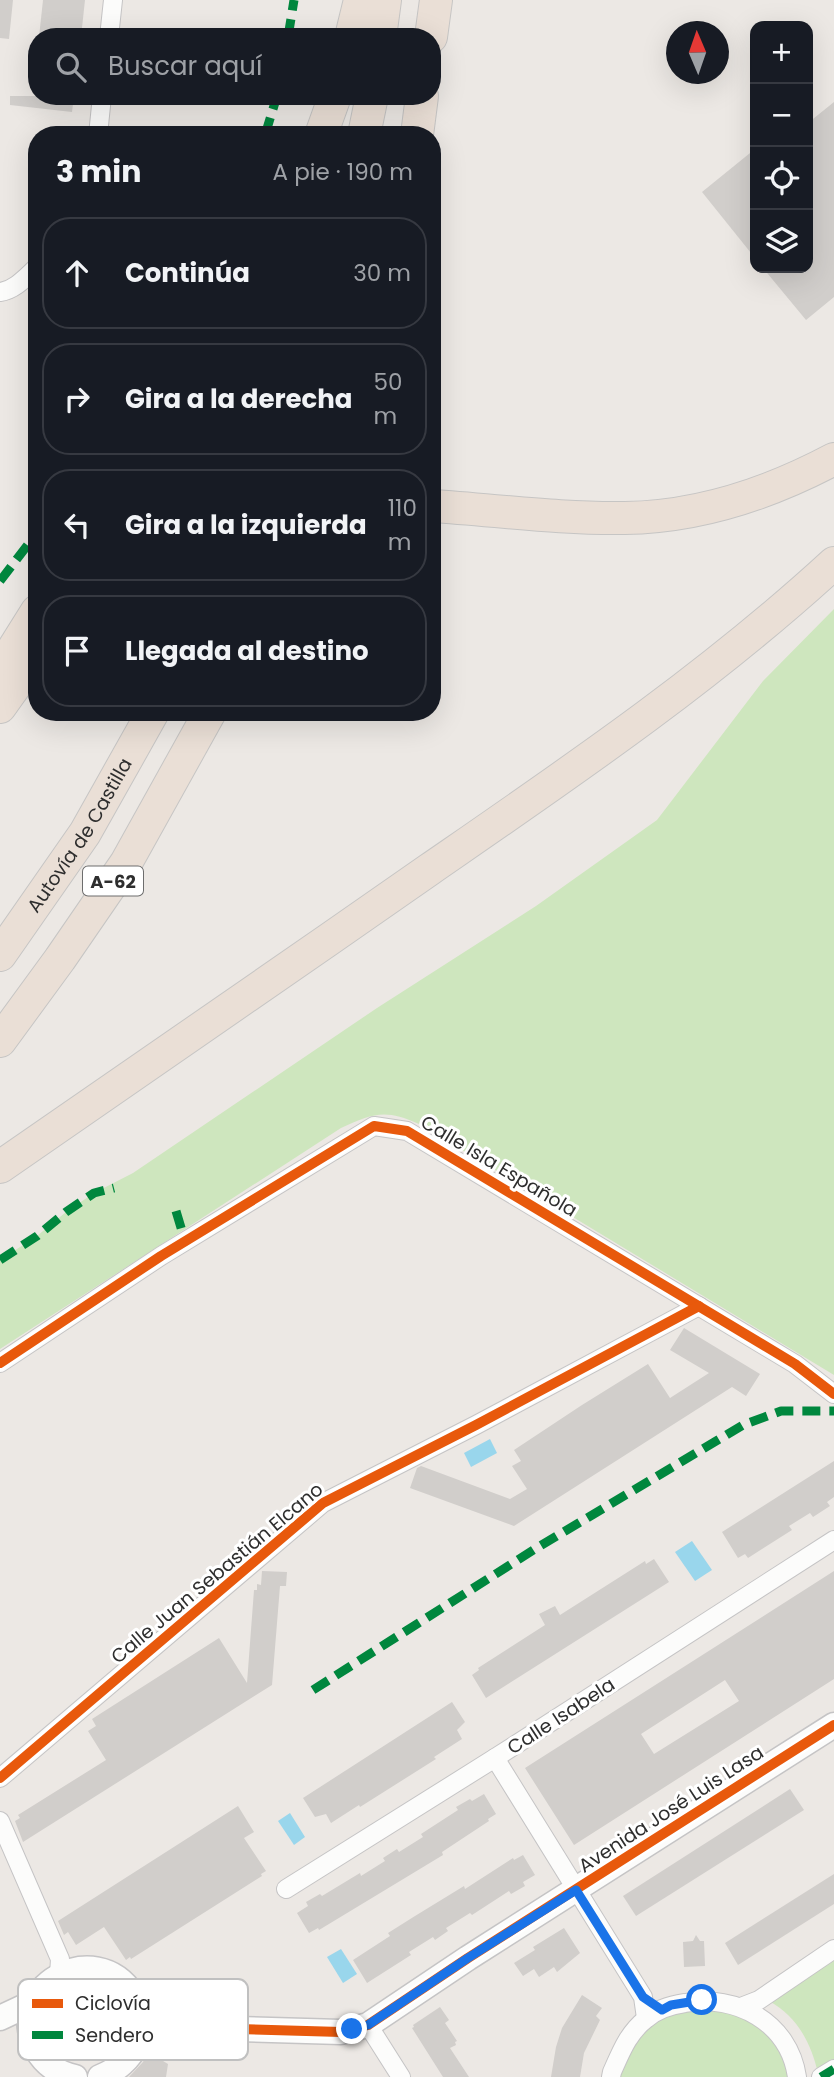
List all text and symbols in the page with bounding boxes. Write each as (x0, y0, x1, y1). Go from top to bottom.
north arrow (666, 21, 729, 84)
map controls (750, 21, 813, 273)
button: + (750, 21, 813, 84)
search box (28, 28, 441, 105)
icon: search (52, 48, 90, 86)
text: Buscar aquí (108, 48, 262, 84)
button: − (750, 84, 813, 147)
button: locate (750, 147, 813, 210)
text: 3 min (56, 150, 141, 193)
text: A pie · 190 m (273, 156, 413, 188)
button: layers (750, 210, 813, 273)
icon: ahead (58, 254, 96, 292)
text: Continúa (125, 255, 250, 291)
text: 30 m (353, 257, 411, 289)
text: 50 m (374, 366, 402, 432)
icon: right (58, 380, 96, 418)
text: Gira a la derecha (125, 381, 353, 417)
text: 110 m (388, 492, 417, 558)
icon: left (58, 506, 96, 544)
text: Gira a la izquierda (125, 507, 367, 543)
icon: arrive (58, 632, 96, 670)
text: Llegada al destino (125, 633, 369, 669)
street label: Autovía de Castilla (20, 753, 138, 918)
road number: A-62 (83, 866, 143, 896)
street label: Calle Isla Española (416, 1109, 582, 1223)
street label: Calle Juan Sebastián Elcano (105, 1476, 329, 1670)
street label: Calle Isabela (502, 1671, 620, 1761)
street label: Avenida José Luis Lasa (573, 1739, 769, 1879)
legend (18, 1979, 248, 2060)
route start (686, 1984, 717, 2015)
text: Ciclovía (75, 1990, 151, 2017)
route end (336, 2013, 367, 2044)
text: Sendero (75, 2022, 154, 2049)

